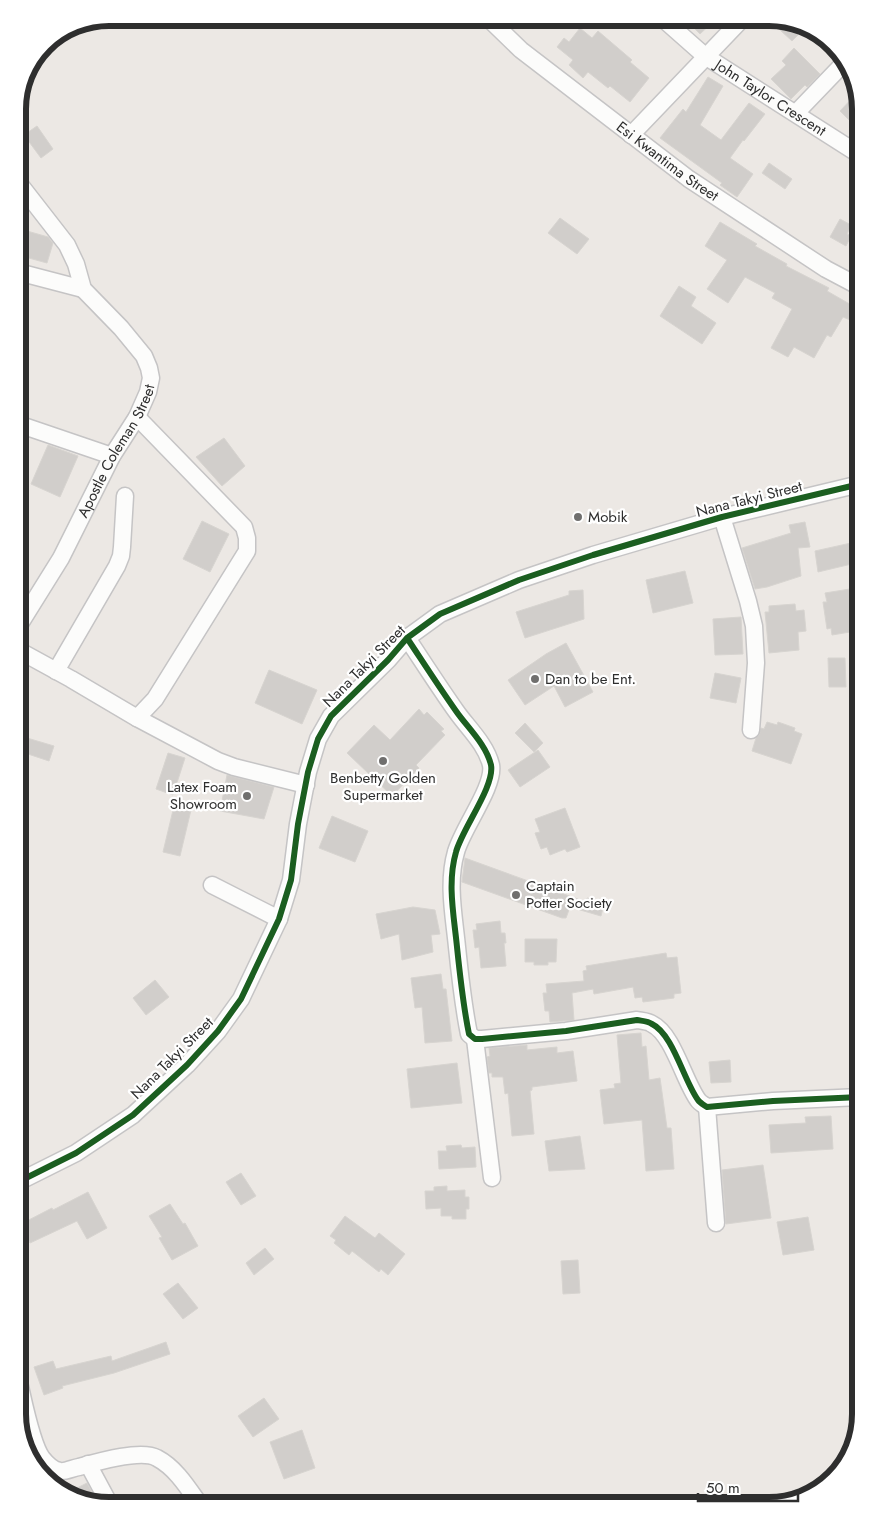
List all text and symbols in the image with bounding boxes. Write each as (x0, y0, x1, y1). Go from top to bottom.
street label: John Taylor Crescent (709, 53, 831, 142)
street label: Esi Kwantima Street (612, 116, 723, 207)
street label: Apostle Coleman Street (72, 382, 160, 522)
street label: Nana Takyi Street (694, 475, 805, 523)
place label: Mobik (588, 506, 628, 528)
marker: Mobik (572, 511, 584, 523)
street label: Nana Takyi Street (318, 620, 410, 712)
place label: Dan to be Ent. (545, 668, 636, 690)
marker: Dan to be Ent. (529, 673, 541, 685)
marker: Benbetty Golden Supermarket (377, 755, 389, 767)
place label: Benbetty Golden Supermarket (330, 767, 436, 806)
place label: Latex Foam Showroom (167, 776, 237, 815)
marker: Latex Foam Showroom (241, 790, 253, 802)
place label: Captain Potter Society (526, 875, 612, 914)
marker: Captain Potter Society (510, 889, 522, 901)
street label: Nana Takyi Street (126, 1012, 218, 1104)
scale bar (698, 1470, 798, 1502)
text: 50 m (706, 1477, 740, 1499)

